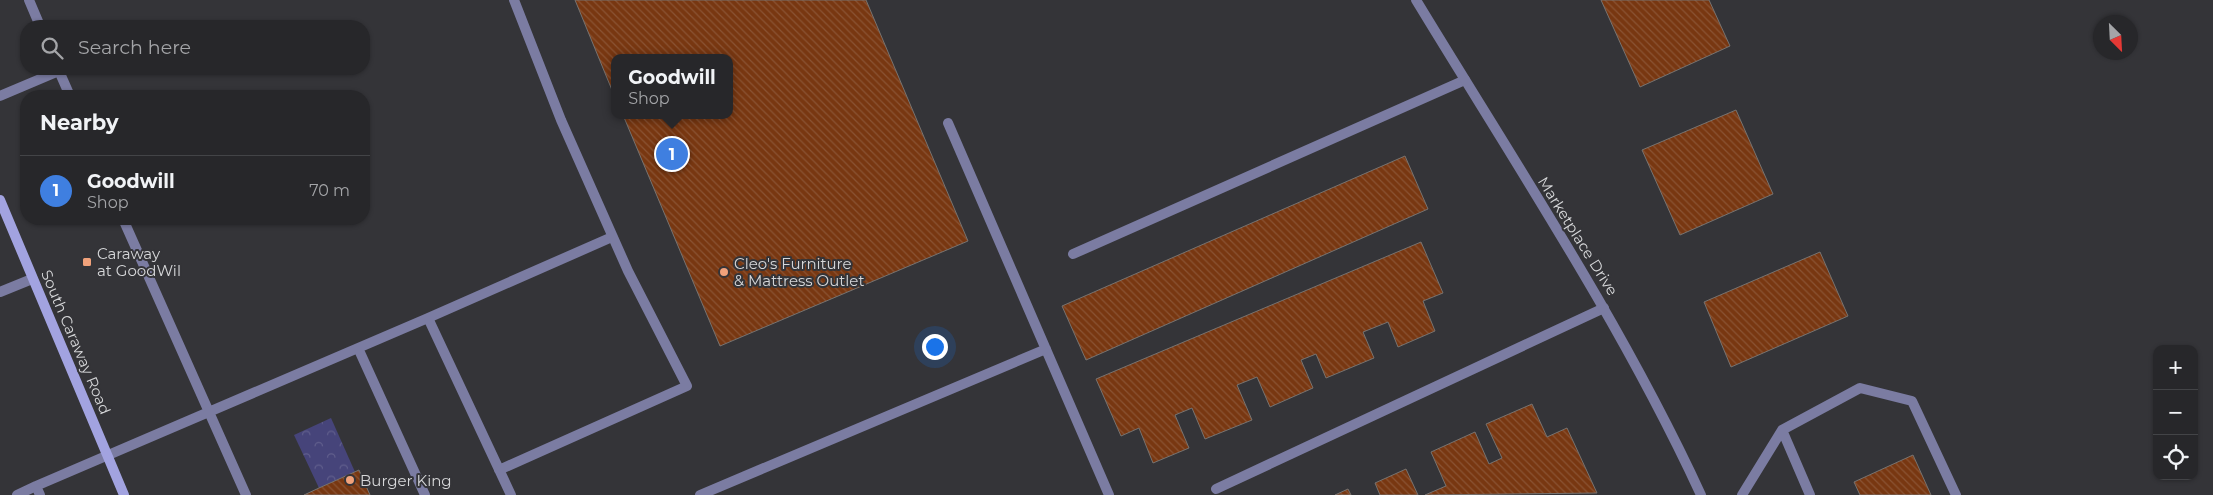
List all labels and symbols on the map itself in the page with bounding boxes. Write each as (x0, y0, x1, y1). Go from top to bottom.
north arrow (2093, 15, 2138, 60)
pin: 1 (656, 135, 688, 173)
street label: Marketplace Drive (1534, 173, 1622, 299)
place label: Caraway at GoodWil (97, 244, 181, 280)
place label: Cleo's Furniture & Mattress Outlet (734, 254, 865, 290)
marker: Caraway at GoodWil (81, 256, 93, 268)
marker: Cleo's Furniture & Mattress Outlet (718, 266, 730, 278)
street label: South Caraway Road (37, 267, 115, 417)
your location (922, 334, 948, 360)
place label: Burger King (360, 471, 452, 490)
marker: Burger King (344, 474, 356, 486)

